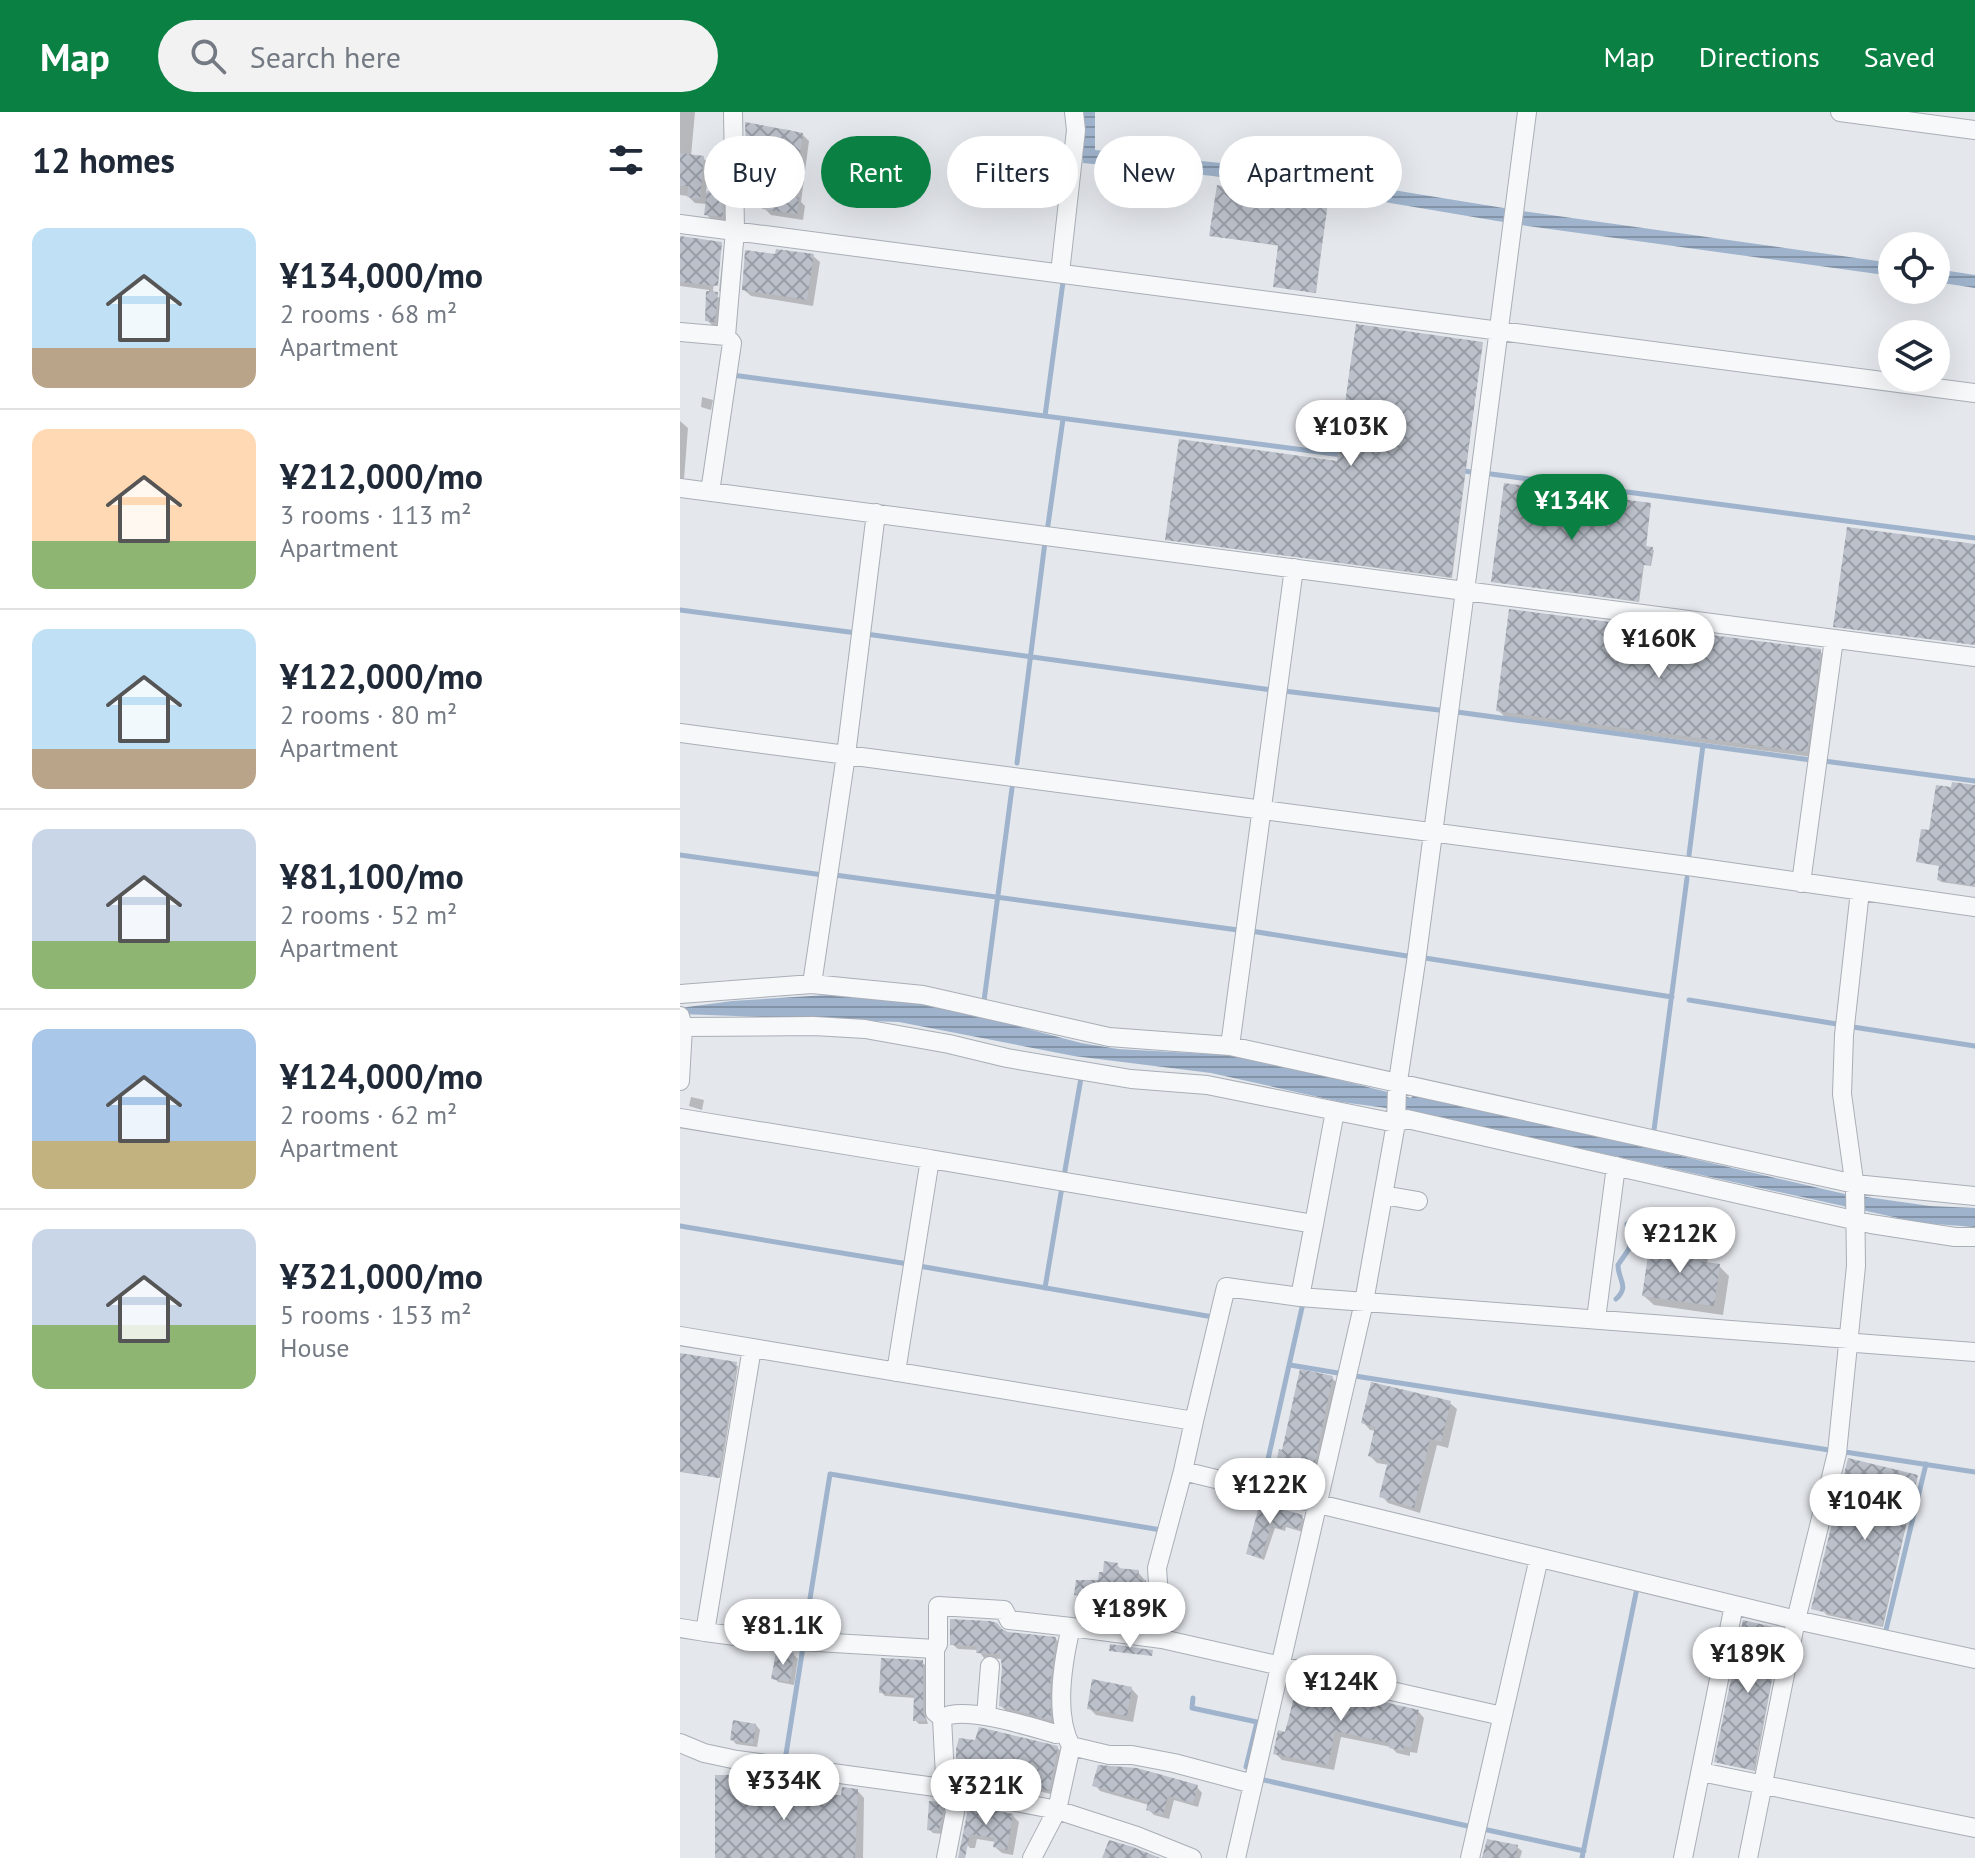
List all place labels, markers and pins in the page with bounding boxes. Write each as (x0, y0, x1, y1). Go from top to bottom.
pin: ¥103K (1295, 400, 1407, 468)
pin: ¥134K (1516, 474, 1628, 542)
pin: ¥160K (1603, 612, 1715, 680)
pin: ¥212K (1624, 1207, 1736, 1275)
pin: ¥122K (1214, 1458, 1326, 1526)
pin: ¥104K (1809, 1474, 1921, 1542)
pin: ¥189K (1074, 1582, 1186, 1650)
pin: ¥81.1K (718, 1599, 848, 1667)
pin: ¥189K (1692, 1627, 1804, 1695)
pin: ¥124K (1285, 1655, 1397, 1723)
pin: ¥334K (728, 1754, 840, 1822)
pin: ¥321K (930, 1759, 1042, 1827)

